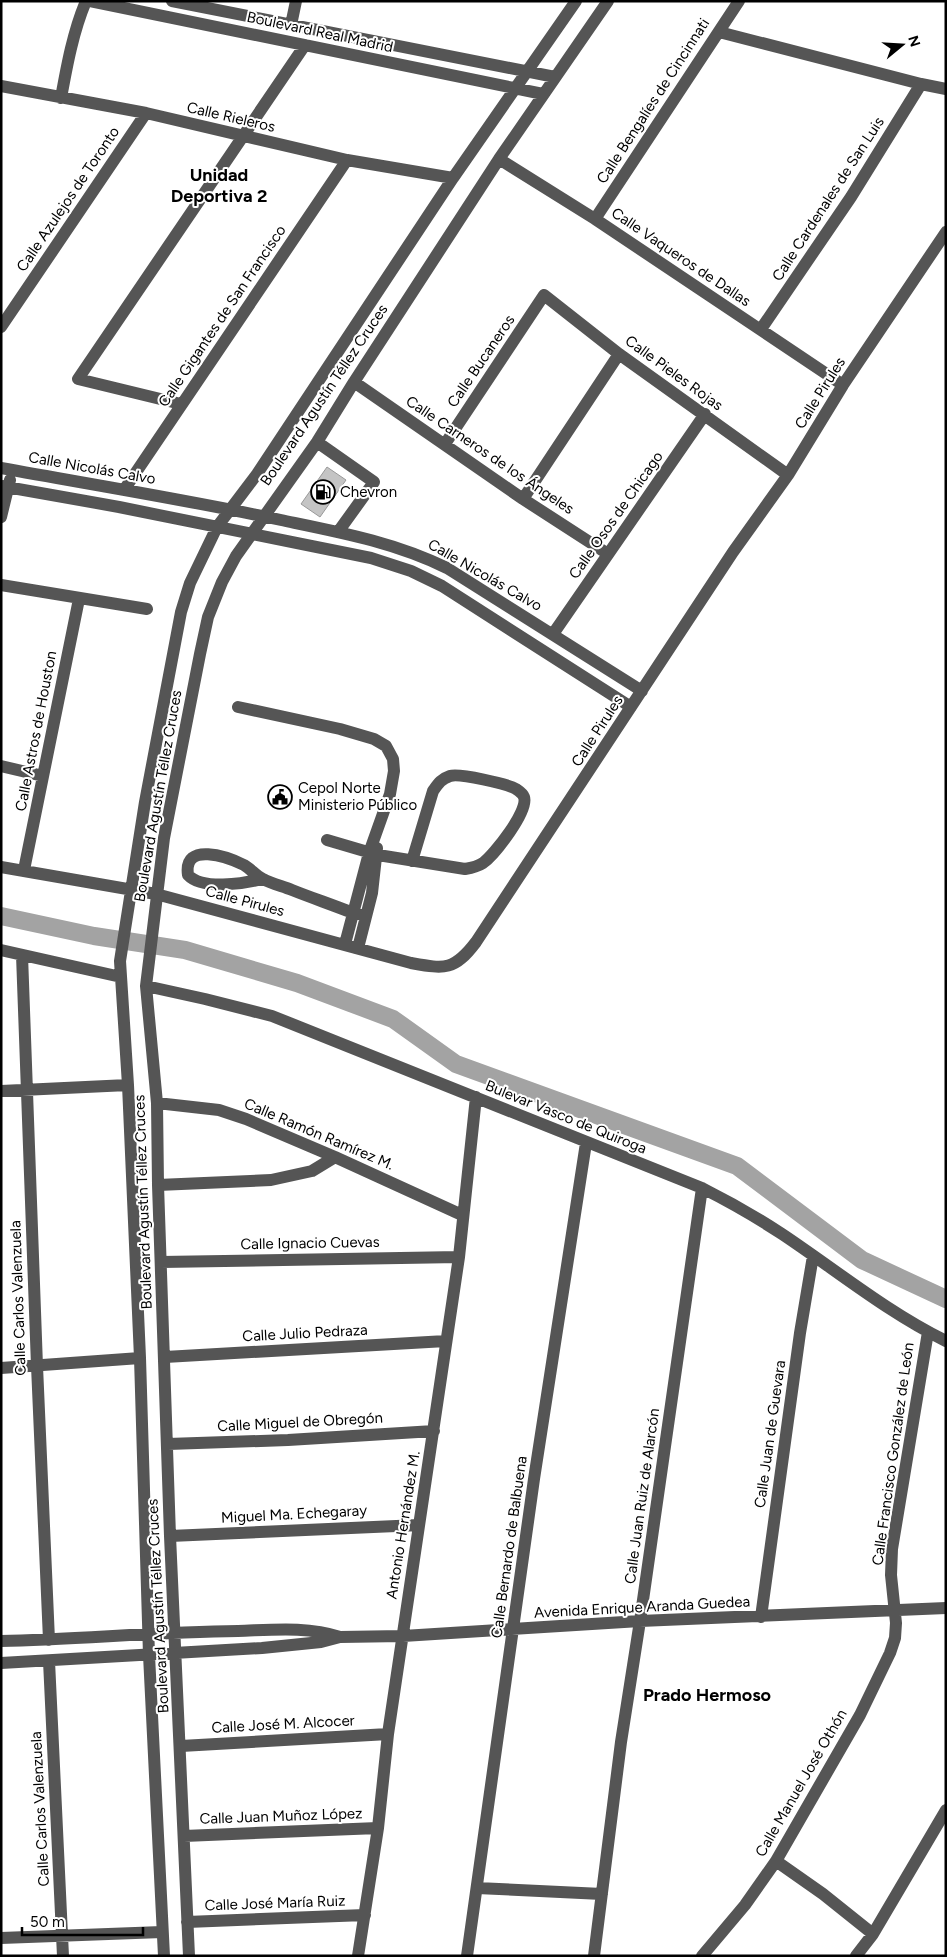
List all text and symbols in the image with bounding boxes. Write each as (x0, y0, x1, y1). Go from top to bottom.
street label: Boulevard Real Madrid (245, 8, 395, 56)
street label: Calle Bengalíes de Cincinnati (593, 15, 713, 187)
north arrow (877, 20, 927, 70)
text: N (904, 33, 924, 49)
street label: Calle Rieleros (185, 98, 277, 136)
street label: Calle Cardenales de San Luis (768, 114, 888, 284)
street label: Calle Azulejos de Toronto (13, 123, 123, 275)
district label: Unidad Deportiva 2 (171, 164, 267, 207)
street label: Calle Vaqueros de Dallas (608, 204, 754, 310)
street label: Calle Gigantes de San Francisco (154, 221, 290, 410)
street label: Boulevard Agustín Téllez Cruces (256, 301, 392, 489)
street label: Calle Bucaneros (443, 311, 519, 411)
street label: Calle Pieles Rojas (622, 332, 726, 414)
street label: Calle Pirules (791, 354, 849, 432)
street label: Calle Carneros de los Ángeles (403, 392, 577, 518)
street label: Calle Osos de Chicago (565, 447, 667, 582)
street label: Calle Nicolás Calvo (27, 448, 157, 488)
fuel station icon: Chevron (310, 479, 336, 505)
place label: Chevron (340, 483, 397, 501)
street label: Calle Nicolás Calvo (425, 535, 545, 615)
street label: Calle Astros de Houston (12, 649, 60, 813)
street label: Boulevard Agustín Téllez Cruces (130, 689, 186, 903)
street label: Calle Pirules (567, 692, 627, 770)
place label: Cepol Norte Ministerio Público (298, 779, 417, 814)
public building icon: Cepol Norte Ministerio Público (267, 784, 293, 810)
street label: Calle Pirules (204, 882, 286, 920)
street label: Bulevar Vasco de Quiroga (483, 1076, 649, 1158)
street label: Boulevard Agustín Téllez Cruces (130, 1094, 156, 1310)
street label: Calle Ramón Ramírez M. (241, 1094, 397, 1174)
street label: Calle Carlos Valenzuela (6, 1220, 30, 1376)
street label: Calle Ignacio Cuevas (240, 1233, 380, 1253)
street label: Calle Julio Pedraza (242, 1321, 368, 1345)
street label: Calle Francisco González de León (868, 1341, 918, 1567)
street label: Calle Juan de Guevara (751, 1359, 789, 1509)
street label: Calle Juan Ruiz de Alarcón (621, 1407, 663, 1585)
street label: Calle Miguel de Obregón (217, 1409, 383, 1435)
street label: Antonio Hernández M. (382, 1450, 424, 1600)
street label: Calle Bernardo de Balbuena (487, 1455, 531, 1639)
street label: Boulevard Agustín Téllez Cruces (143, 1498, 173, 1714)
street label: Miguel Ma. Echegaray (221, 1501, 368, 1527)
street label: Avenida Enrique Aranda Guedea (533, 1592, 751, 1622)
district label: Prado Hermoso (643, 1684, 771, 1706)
street label: Calle Manuel José Othón (751, 1706, 851, 1860)
street label: Calle José M. Alcocer (211, 1711, 355, 1737)
street label: Calle Carlos Valenzuela (27, 1731, 53, 1887)
street label: Calle Juan Muñoz López (199, 1804, 363, 1828)
street label: Calle José María Ruiz (204, 1892, 346, 1914)
scale bar (22, 1904, 144, 1936)
text: 50 m (30, 1913, 65, 1931)

